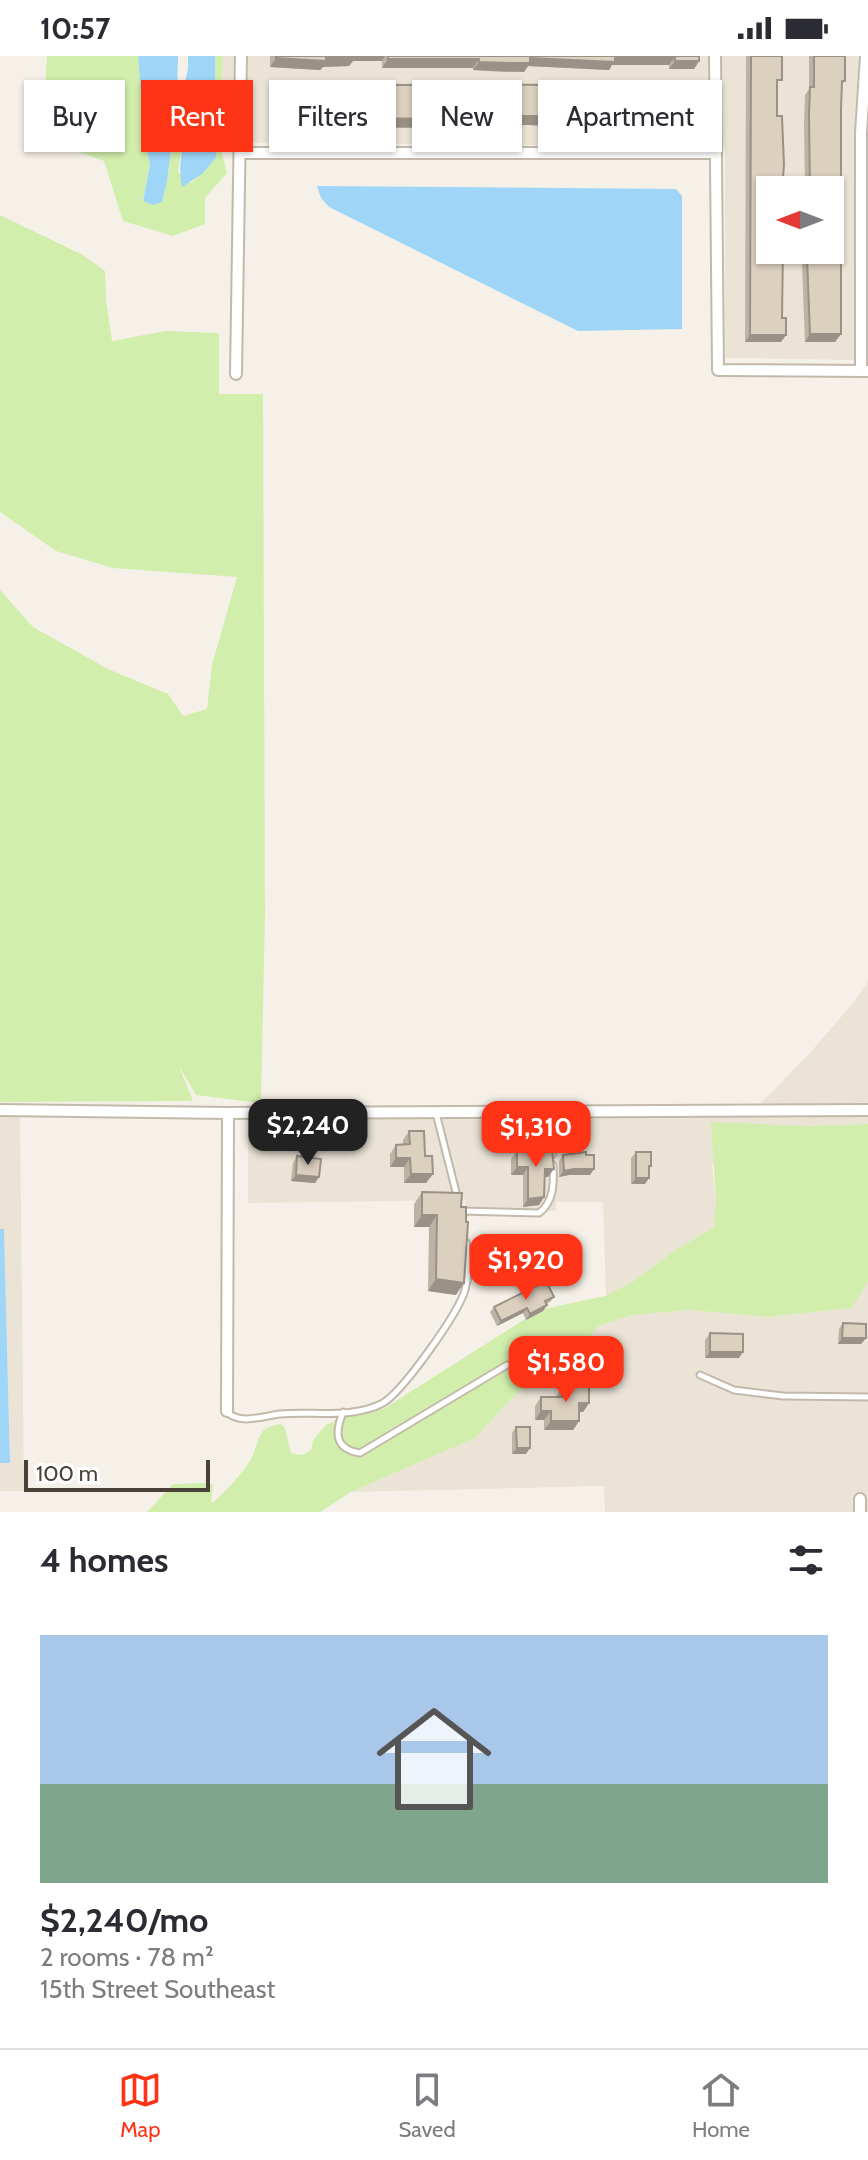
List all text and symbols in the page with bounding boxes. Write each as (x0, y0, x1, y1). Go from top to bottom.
text: 10:57 (40, 10, 110, 47)
chip: Buy (24, 80, 125, 152)
chip: Rent (141, 80, 253, 152)
chip: Filters (269, 80, 396, 152)
chip: New (412, 80, 522, 152)
chip: Apartment (538, 80, 722, 152)
north arrow (756, 176, 844, 264)
map controls (756, 176, 844, 264)
pin: $2,240 (243, 1099, 373, 1167)
pin: $1,310 (471, 1101, 601, 1169)
text: $2,240 (266, 1109, 350, 1141)
text: $1,310 (500, 1111, 572, 1143)
pin: $1,920 (461, 1234, 591, 1302)
text: $1,920 (487, 1244, 565, 1276)
pin: $1,580 (501, 1336, 631, 1404)
text: $1,580 (527, 1346, 605, 1378)
scale bar (24, 1456, 210, 1492)
text: 100 m (36, 1460, 98, 1487)
icon: filters (784, 1538, 828, 1582)
text: 4 homes (40, 1539, 168, 1581)
icon: home (362, 1687, 506, 1831)
text: $2,240/mo (40, 1899, 209, 1941)
text: 2 rooms · 78 m² (40, 1941, 214, 1973)
text: 15th Street Southeast (40, 1973, 275, 2005)
tab: Map (118, 2068, 162, 2143)
tab: Saved (398, 2068, 456, 2143)
tab: Home (692, 2068, 750, 2143)

